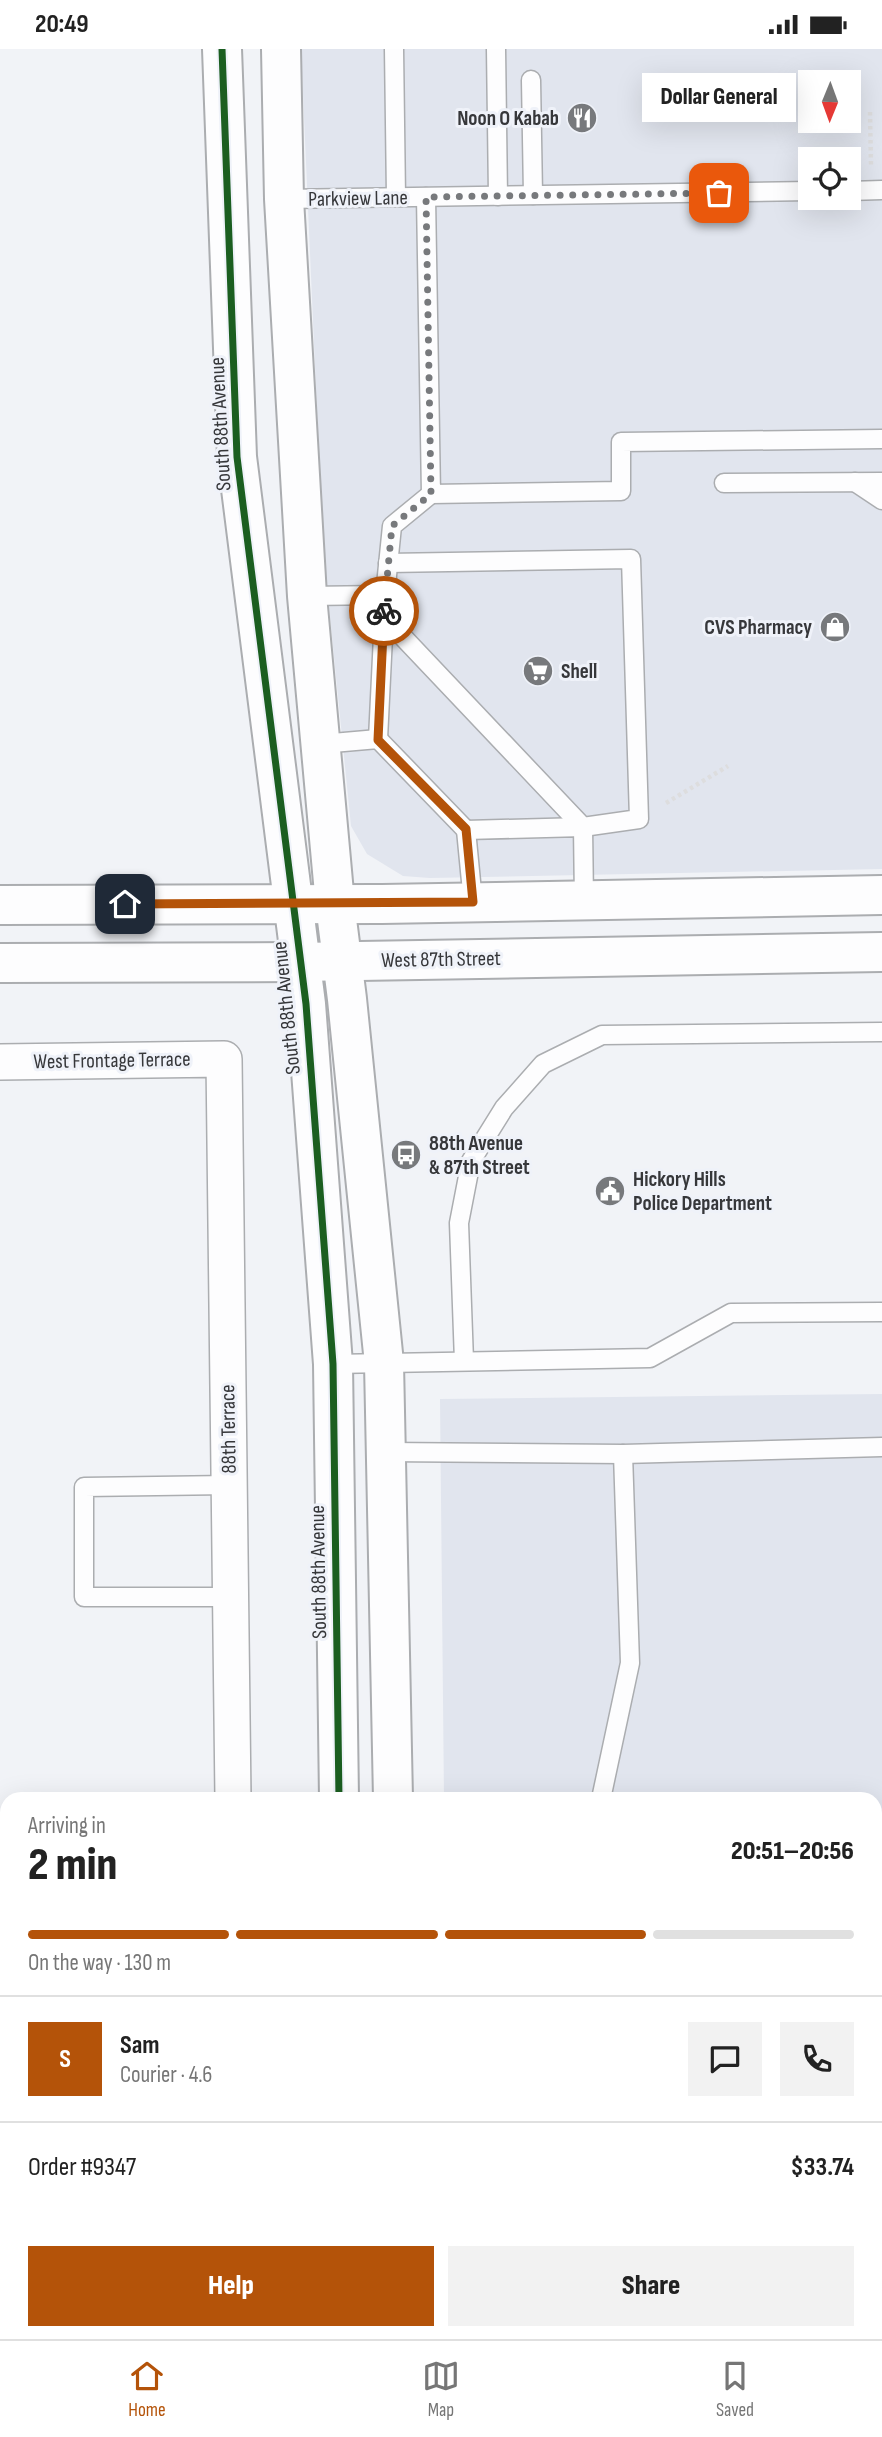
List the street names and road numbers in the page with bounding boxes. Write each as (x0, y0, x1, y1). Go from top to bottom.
street label: Parkview Lane (308, 185, 408, 212)
street label: South 88th Avenue (205, 357, 236, 491)
street label: South 88th Avenue (267, 940, 306, 1076)
street label: West 87th Street (381, 946, 501, 973)
street label: West Frontage Terrace (33, 1047, 191, 1074)
street label: 88th Terrace (215, 1384, 242, 1474)
street label: South 88th Avenue (305, 1505, 332, 1639)

